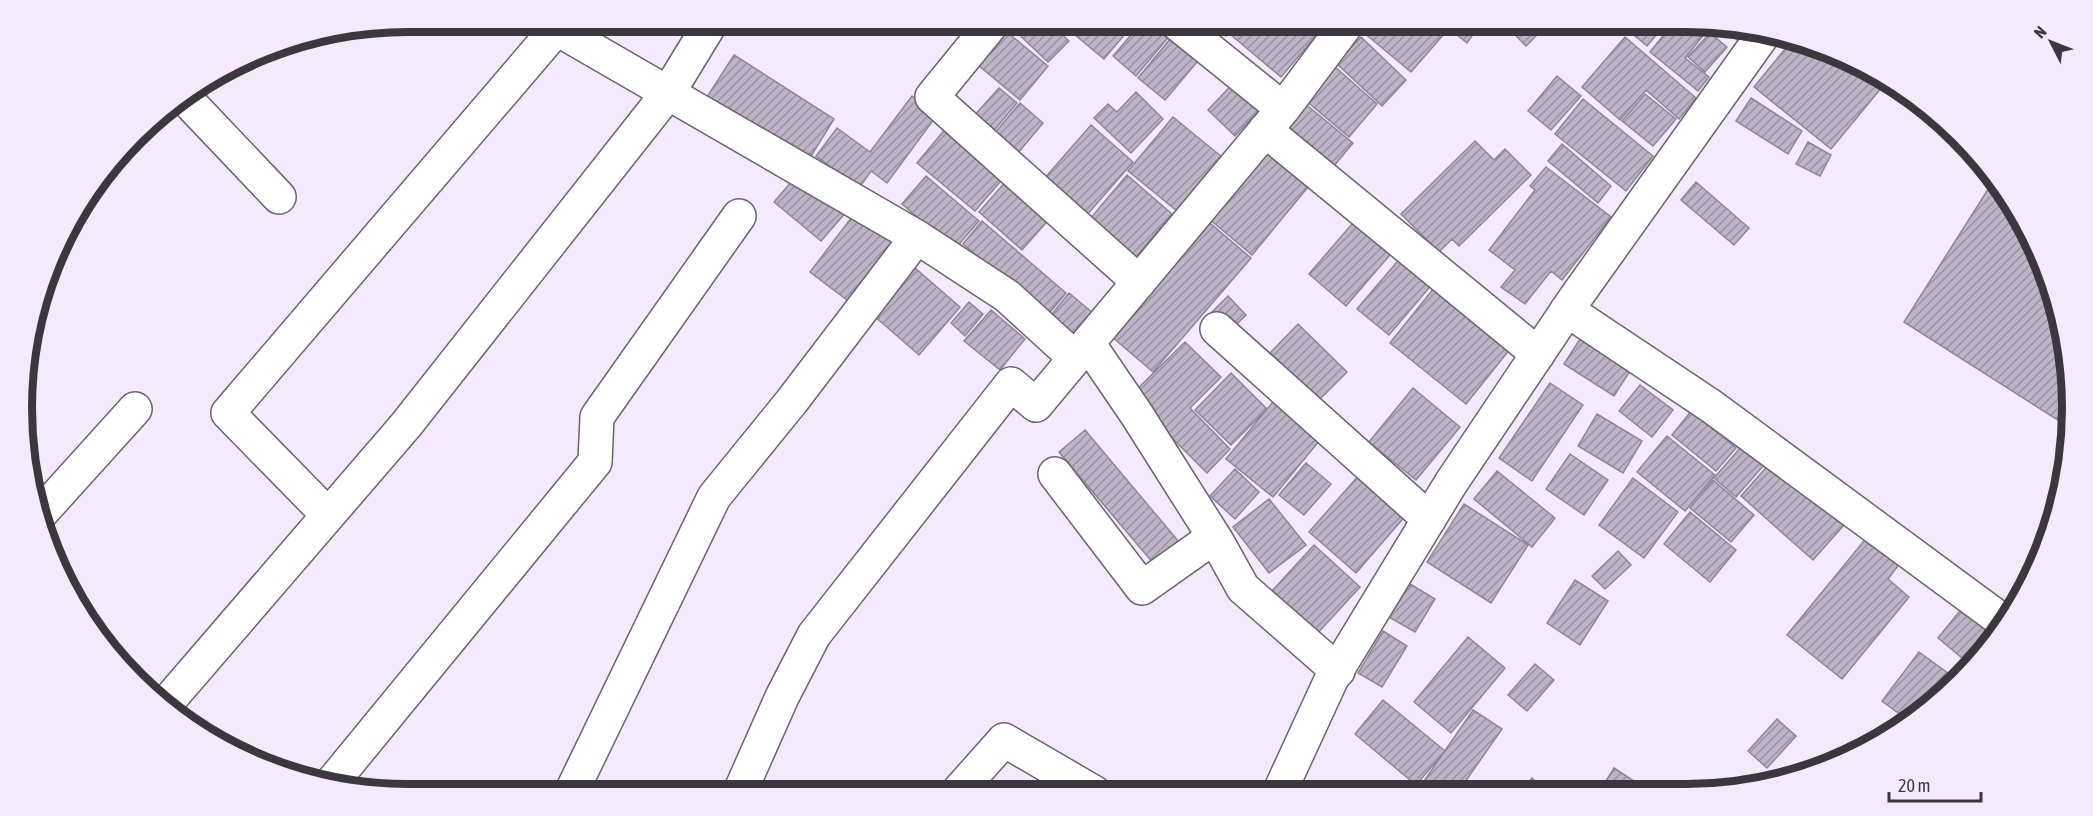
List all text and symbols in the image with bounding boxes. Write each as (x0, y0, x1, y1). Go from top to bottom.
north arrow (2021, 12, 2081, 72)
text: N (2030, 22, 2050, 41)
scale bar (1889, 765, 1980, 803)
text: 20 m (1898, 775, 1930, 796)

